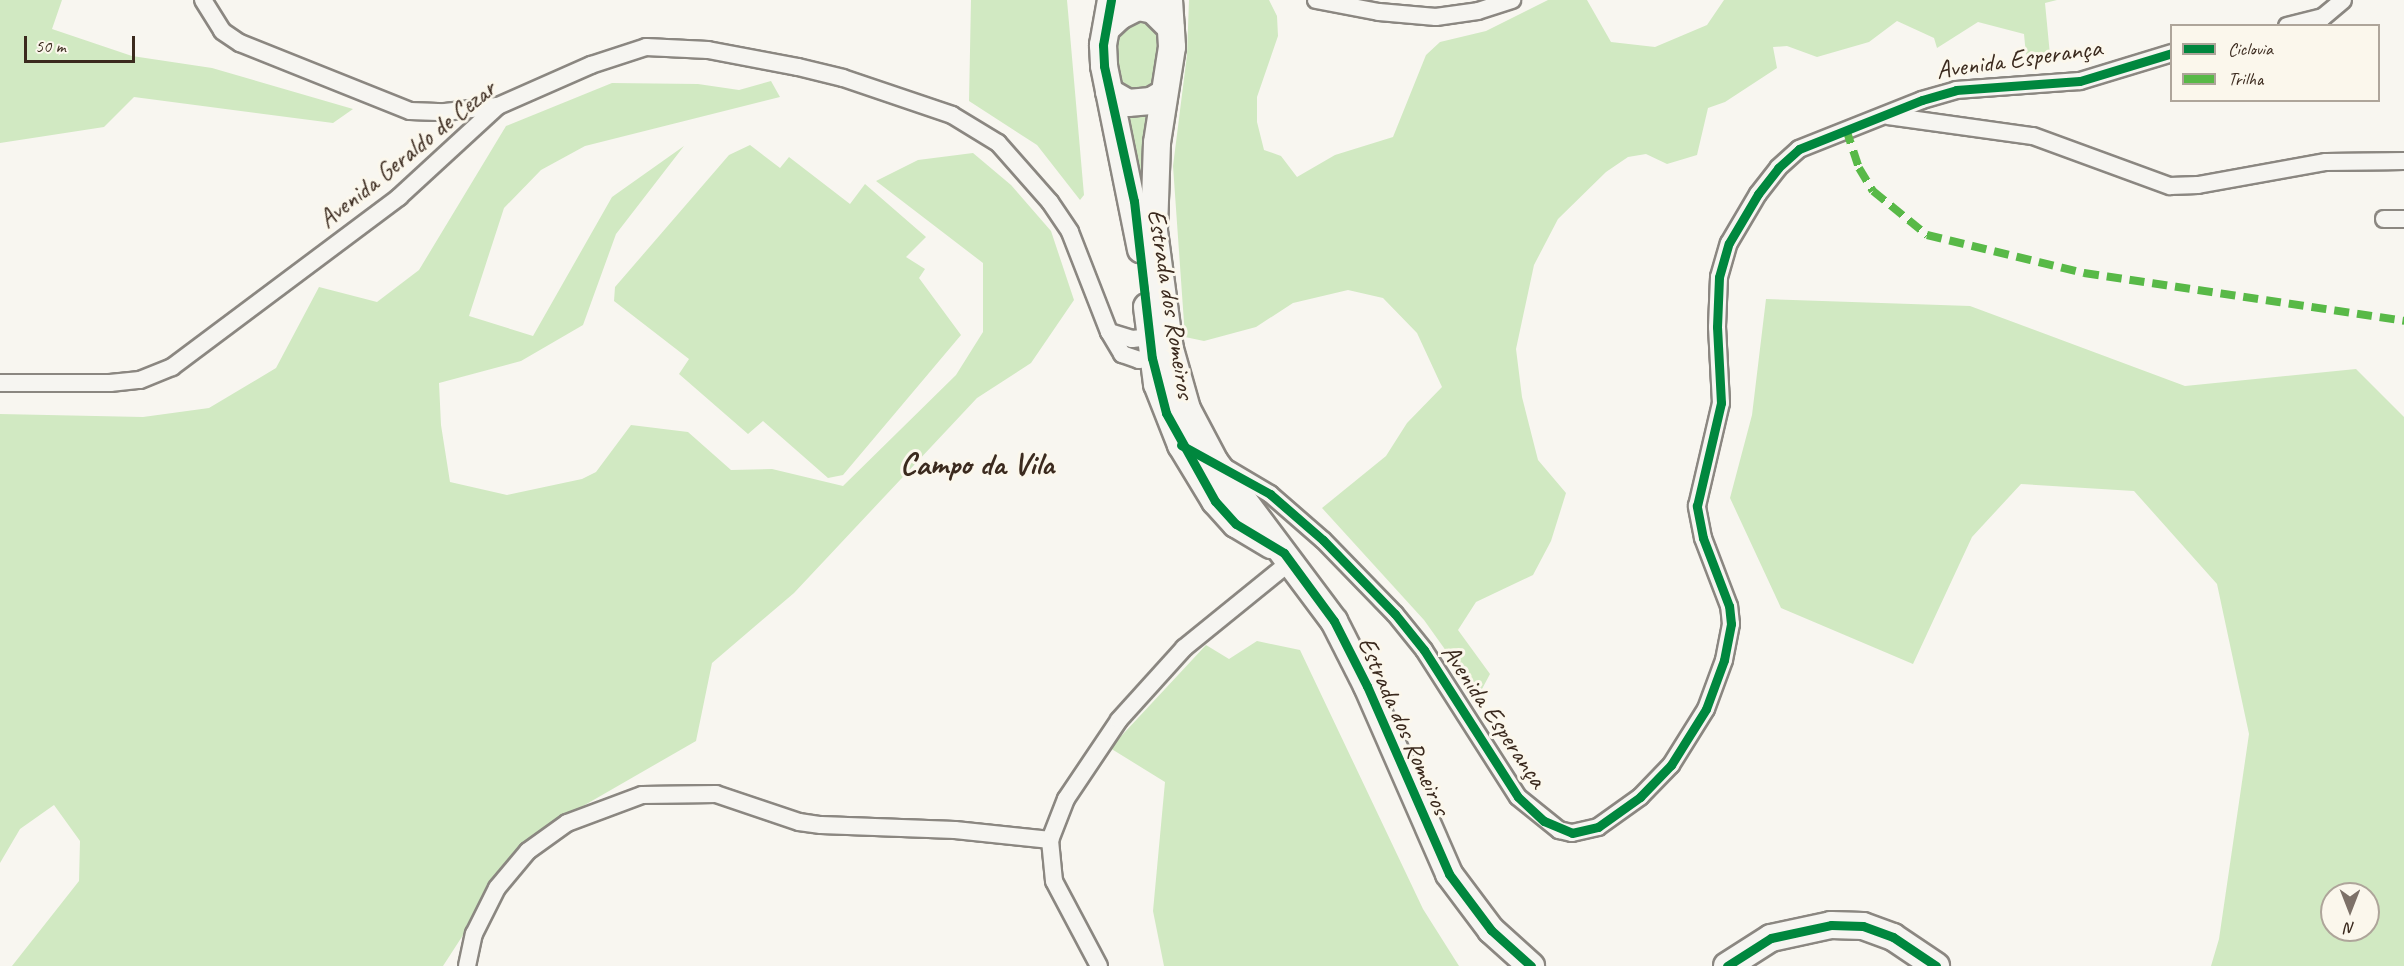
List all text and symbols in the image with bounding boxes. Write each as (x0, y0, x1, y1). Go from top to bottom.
scale bar (27, 24, 138, 62)
legend (2170, 24, 2380, 102)
street label: Avenida Esperança (1934, 32, 2104, 86)
text: 50 m (35, 35, 66, 57)
text: Ciclovia (2228, 38, 2273, 60)
text: Trilha (2228, 68, 2263, 90)
street label: Avenida Geraldo de Cezar (312, 73, 502, 235)
street label: Estrada dos Romeiros (1141, 207, 1201, 401)
district label: Campo da Vila (900, 445, 1054, 483)
street label: Estrada dos Romeiros (1351, 632, 1457, 820)
street label: Avenida Esperança (1434, 638, 1554, 794)
north arrow (2320, 882, 2380, 942)
text: N (2345, 918, 2355, 938)

